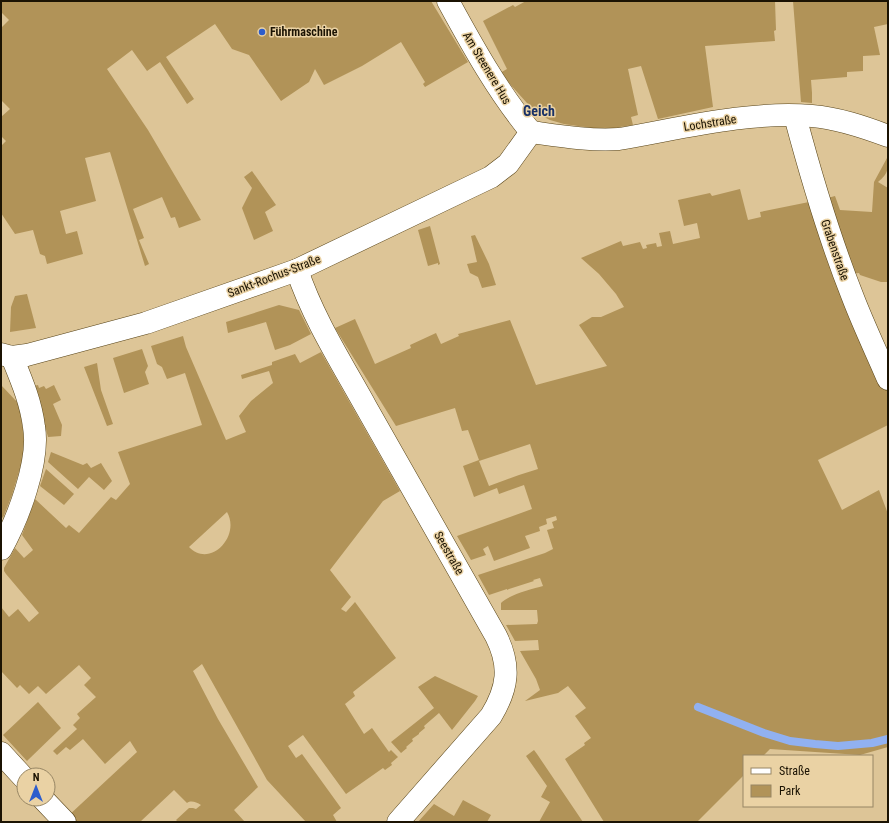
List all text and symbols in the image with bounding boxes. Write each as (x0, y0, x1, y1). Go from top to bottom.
place label: Führmaschine (270, 25, 338, 39)
marker: Führmaschine (257, 27, 267, 37)
street label: Am Steenere Hus (460, 29, 514, 107)
district label: Geich (523, 103, 555, 119)
street label: Lochstraße (683, 112, 738, 134)
street label: Grabenstraße (818, 218, 852, 283)
street label: Sankt-Rochus-Straße (225, 252, 323, 300)
street label: Seestraße (431, 529, 467, 577)
legend (743, 755, 873, 807)
text: Straße (779, 764, 810, 778)
north arrow (16, 767, 56, 807)
text: N (33, 771, 40, 784)
text: Park (779, 784, 801, 798)

